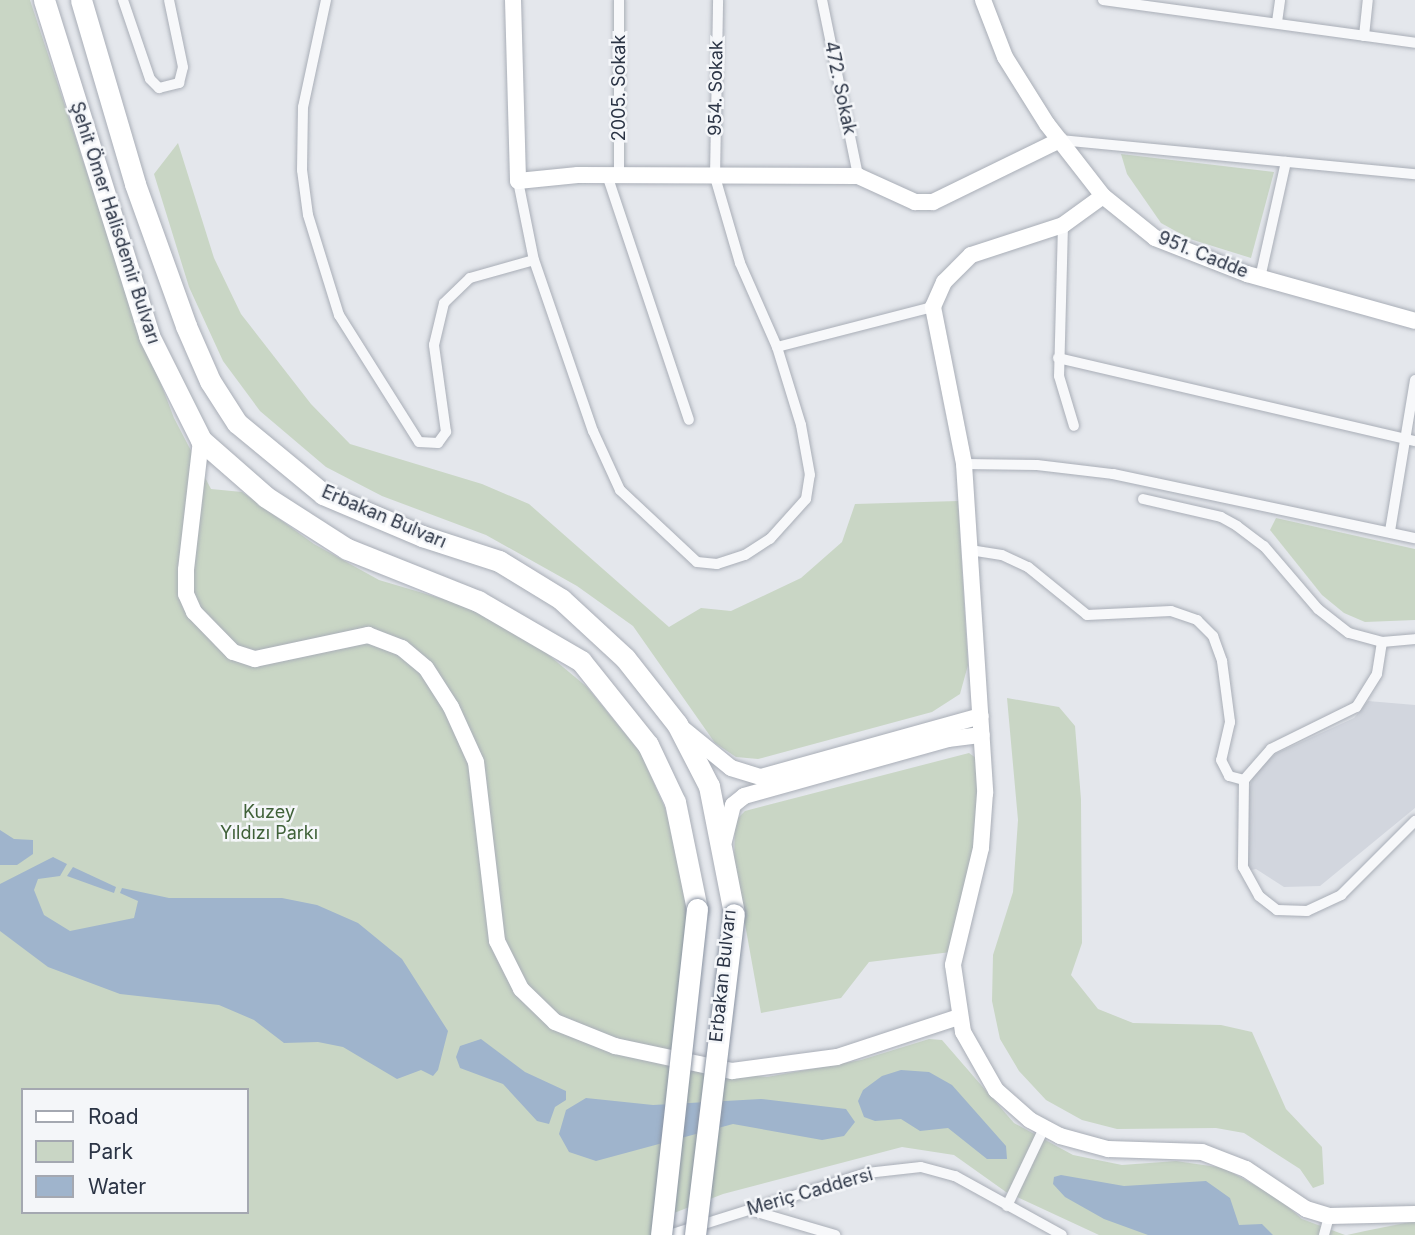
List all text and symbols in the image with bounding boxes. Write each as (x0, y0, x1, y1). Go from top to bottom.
street label: 2005. Sokak (608, 35, 630, 141)
street label: 472. Sokak (820, 39, 860, 137)
street label: 954. Sokak (704, 40, 728, 136)
street label: Şehit Ömer Halisdemir Bulvarı (66, 99, 164, 347)
street label: 951. Cadde (1155, 227, 1251, 283)
street label: Erbakan Bulvarı (318, 481, 450, 553)
park label: Kuzey Yıldızı Parkı (220, 802, 318, 844)
street label: Erbakan Bulvarı (705, 909, 741, 1043)
legend (21, 1088, 248, 1214)
text: Road (88, 1104, 139, 1129)
text: Park (88, 1139, 133, 1164)
street label: Meriç Caddersi (745, 1164, 875, 1220)
text: Water (88, 1174, 146, 1199)

